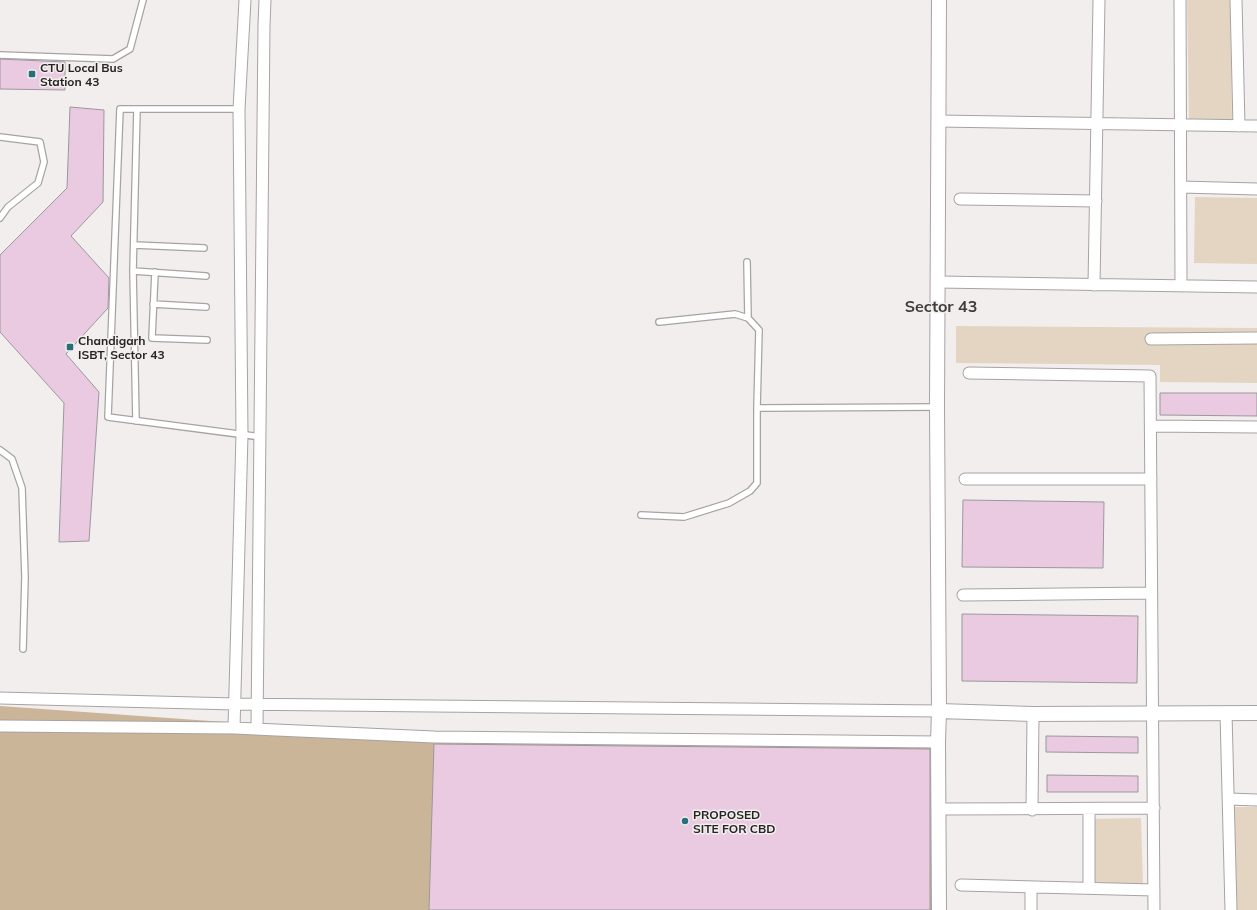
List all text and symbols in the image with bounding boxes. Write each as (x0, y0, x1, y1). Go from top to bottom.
place label: CTU Local Bus Station 43 (40, 60, 123, 89)
marker: CTU Local Bus Station 43 (27, 69, 37, 79)
district label: Sector 43 (905, 296, 977, 316)
place label: Chandigarh ISBT, Sector 43 (78, 333, 165, 362)
marker: Chandigarh ISBT, Sector 43 (65, 342, 75, 352)
place label: PROPOSED SITE FOR CBD (693, 807, 776, 836)
marker: PROPOSED SITE FOR CBD (680, 816, 690, 826)

